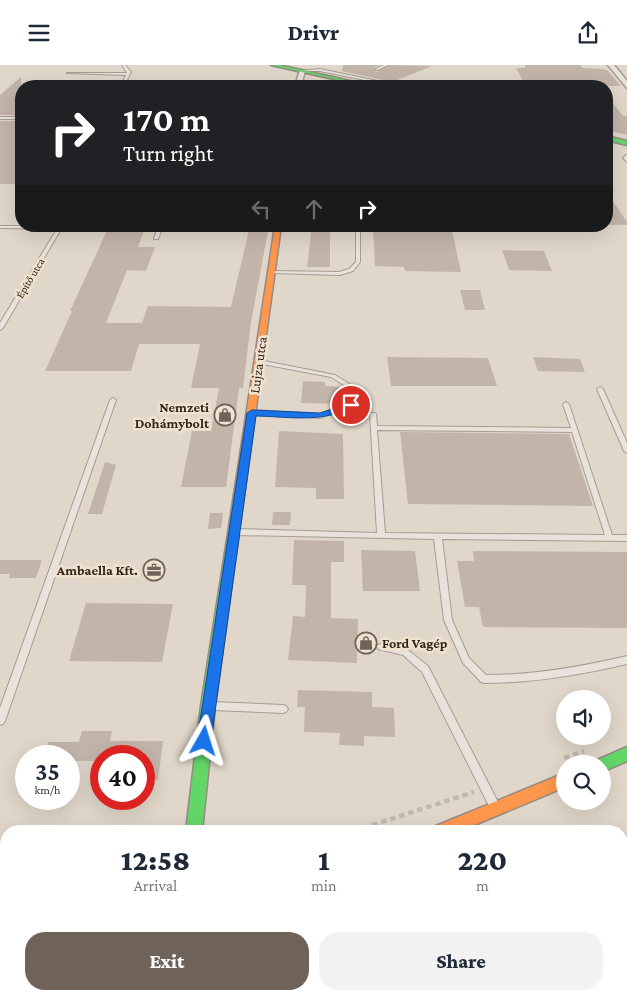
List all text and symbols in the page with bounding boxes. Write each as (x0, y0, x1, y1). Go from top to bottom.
icon: menu (25, 19, 53, 47)
icon: share (574, 19, 602, 47)
text: Drivr (288, 20, 339, 45)
icon: right (40, 100, 105, 165)
text: 170 m (123, 100, 210, 139)
text: Turn right (123, 141, 214, 166)
icon: left (247, 195, 275, 223)
icon: ahead (300, 195, 328, 223)
icon: right (353, 195, 381, 223)
street label: Építő utca (13, 256, 48, 301)
street label: Lujza utca (246, 335, 271, 395)
pin (330, 384, 372, 426)
icon: arrive (337, 391, 365, 419)
place label: Nemzeti Dohámybolt (135, 399, 210, 431)
shop icon: Nemzeti Dohámybolt (213, 403, 237, 427)
office icon: Ambaella Kft. (142, 558, 166, 582)
place label: Ambaella Kft. (56, 562, 138, 578)
shop icon: Ford Vagép (354, 631, 378, 655)
place label: Ford Vagép (382, 635, 448, 651)
map controls (556, 690, 611, 810)
button: sound (556, 690, 611, 745)
position arrow (177, 714, 229, 766)
speed limit sign: 40 (90, 745, 155, 810)
button: search (556, 755, 611, 810)
text: 35 (35, 758, 60, 785)
text: km/h (35, 783, 60, 797)
text: 12:58 (121, 843, 190, 876)
text: 1 (318, 843, 330, 876)
text: 220 (457, 843, 507, 876)
text: Arrival (134, 877, 177, 894)
text: min (311, 877, 337, 894)
text: m (476, 877, 489, 894)
button: Exit (25, 932, 309, 990)
button: Share (319, 932, 603, 990)

